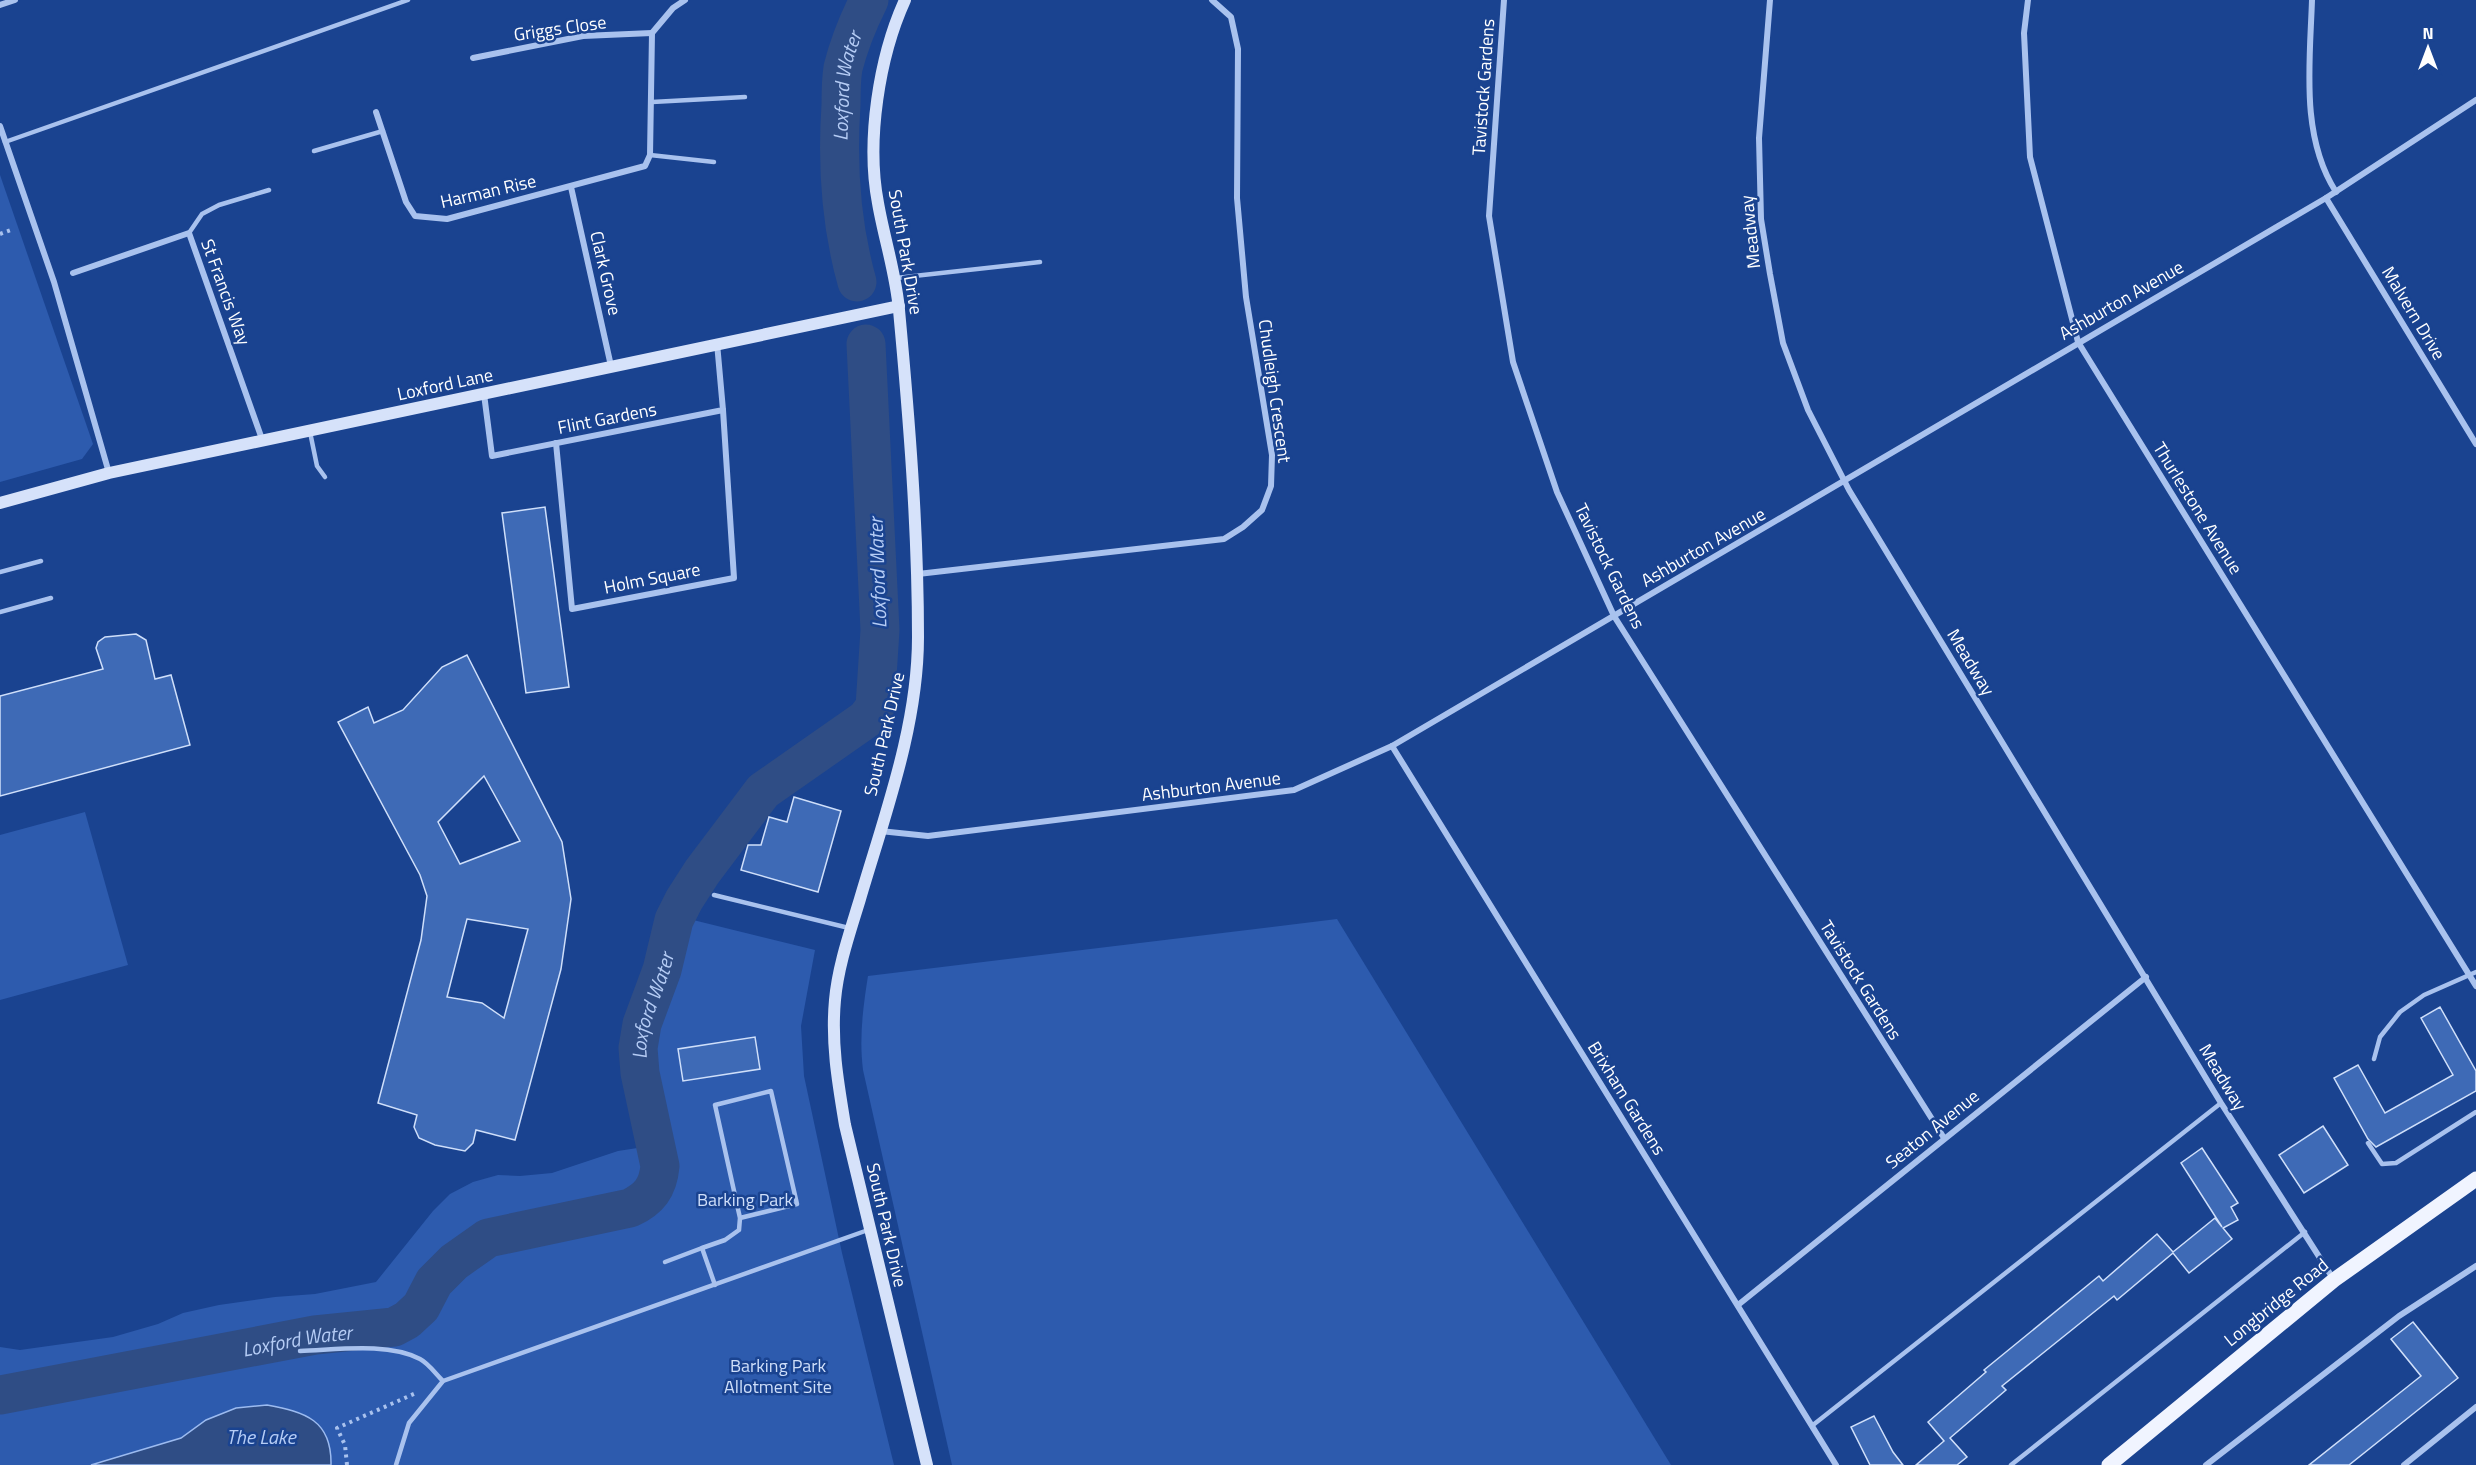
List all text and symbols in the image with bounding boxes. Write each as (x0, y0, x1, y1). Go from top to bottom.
street label: Griggs Close (512, 8, 608, 48)
street label: Tavistock Gardens (1465, 18, 1501, 156)
north arrow (2398, 18, 2458, 78)
text: N (2422, 21, 2434, 45)
water label: Loxford Water (824, 24, 870, 141)
street label: Harman Rise (437, 167, 539, 215)
street label: South Park Drive (882, 187, 930, 317)
street label: Meadway (1733, 194, 1767, 270)
street label: Clark Grove (583, 228, 629, 318)
street label: St Francis Way (194, 235, 258, 349)
street label: Ashburton Avenue (2054, 253, 2188, 347)
street label: Malvern Drive (2375, 261, 2453, 365)
street label: Chudleigh Crescent (1252, 318, 1299, 465)
street label: Loxford Lane (395, 361, 495, 407)
street label: Flint Gardens (555, 395, 659, 441)
street label: Thurlestone Avenue (2146, 437, 2250, 579)
street label: Tavistock Gardens (1568, 499, 1652, 633)
street label: Ashburton Avenue (1636, 500, 1770, 594)
water label: Loxford Water (859, 514, 894, 629)
street label: Holm Square (601, 555, 703, 601)
street label: Meadway (1940, 623, 2002, 701)
street label: South Park Drive (857, 669, 911, 799)
street label: Ashburton Avenue (1140, 764, 1282, 808)
street label: Tavistock Gardens (1813, 915, 1909, 1045)
water label: Loxford Water (622, 947, 682, 1061)
street label: Brixham Gardens (1581, 1036, 1673, 1160)
street label: Meadway (2192, 1038, 2254, 1116)
street label: Seaton Avenue (1879, 1083, 1985, 1175)
street label: South Park Drive (860, 1160, 914, 1290)
park label: Barking Park (697, 1186, 793, 1213)
street label: Longbridge Road (2218, 1251, 2334, 1353)
water label: Loxford Water (239, 1316, 356, 1364)
park label: Barking Park Allotment Site (724, 1352, 832, 1400)
water label: The Lake (226, 1421, 297, 1452)

